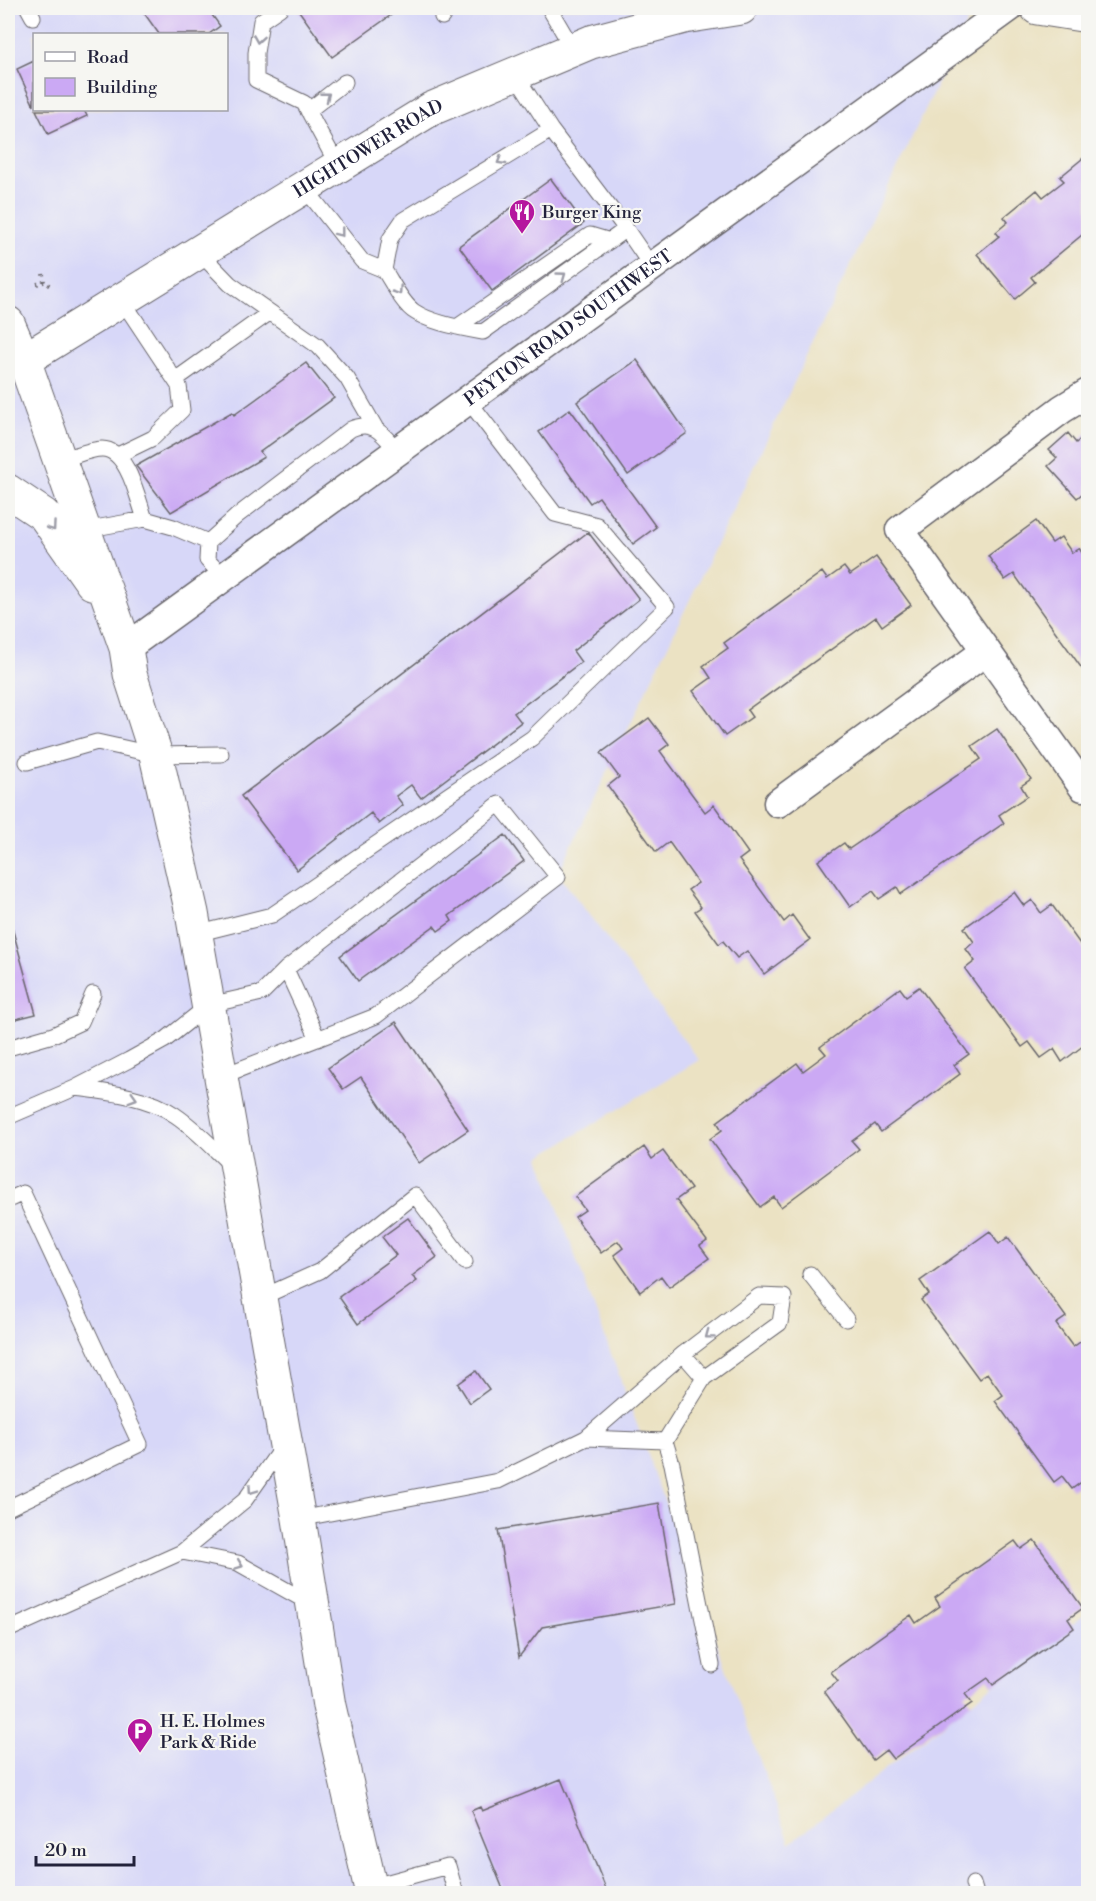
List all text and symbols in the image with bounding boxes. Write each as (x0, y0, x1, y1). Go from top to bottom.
legend (33, 33, 228, 111)
one-way arrow (253, 34, 265, 43)
text: Road (87, 46, 130, 69)
text: Building (86, 76, 158, 99)
one-way arrow (320, 93, 331, 104)
street label: HIGHTOWER ROAD (289, 94, 446, 203)
one-way arrow (497, 153, 507, 165)
restaurant icon: Burger King (507, 197, 537, 235)
place label: Burger King (541, 201, 642, 224)
one-way arrow (332, 227, 343, 238)
street label: PEYTON ROAD SOUTHWEST (460, 244, 677, 411)
one-way arrow (555, 272, 566, 283)
one-way arrow (391, 284, 402, 295)
one-way arrow (45, 521, 56, 532)
one-way arrow (127, 1091, 138, 1103)
one-way arrow (705, 1327, 716, 1338)
one-way arrow (248, 1484, 259, 1495)
one-way arrow (233, 1558, 244, 1570)
place label: H. E. Holmes Park & Ride (160, 1710, 265, 1754)
parking icon: H. E. Holmes Park & Ride (125, 1716, 155, 1754)
scale bar (36, 1829, 134, 1867)
text: 20 m (45, 1839, 87, 1862)

